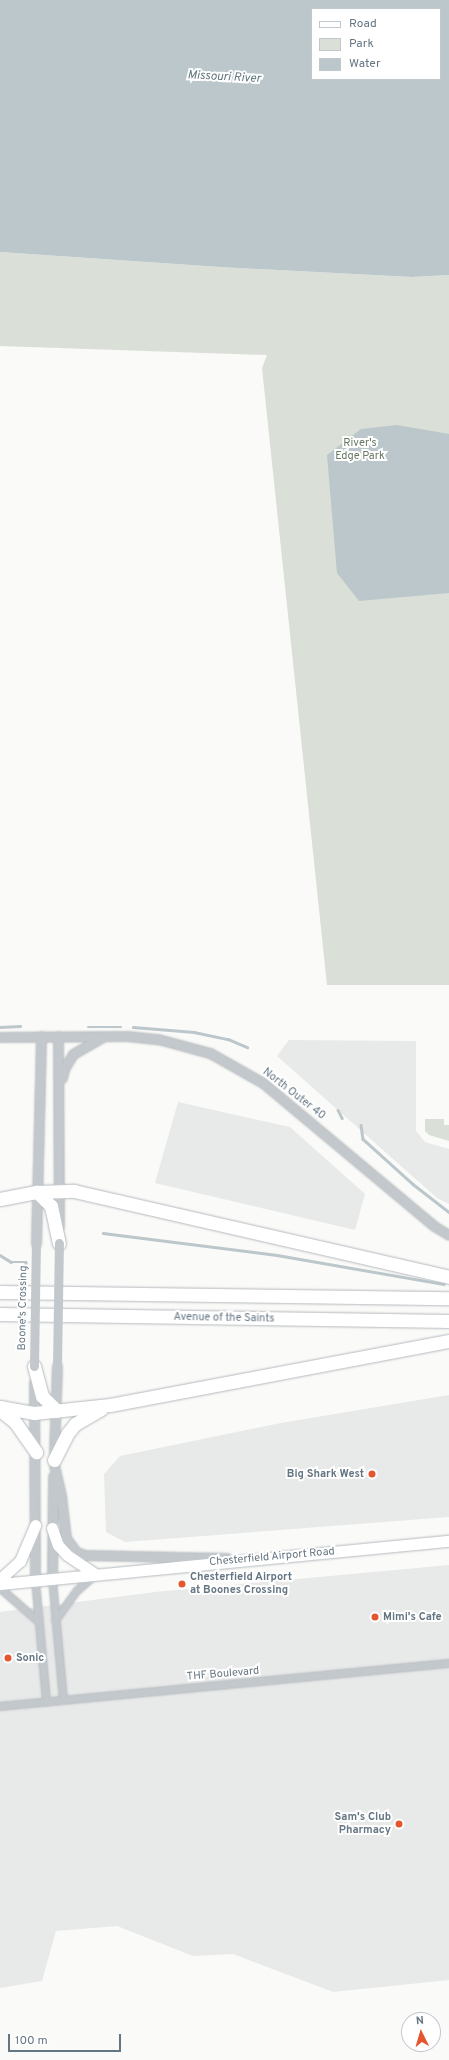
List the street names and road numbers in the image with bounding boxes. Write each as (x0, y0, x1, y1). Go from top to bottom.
street label: North Outer 40 (260, 1065, 328, 1123)
street label: Boone's Crossing (16, 1265, 30, 1351)
street label: Avenue of the Saints (173, 1311, 275, 1325)
street label: Chesterfield Airport Road (208, 1545, 336, 1569)
street label: THF Boulevard (186, 1664, 260, 1684)

